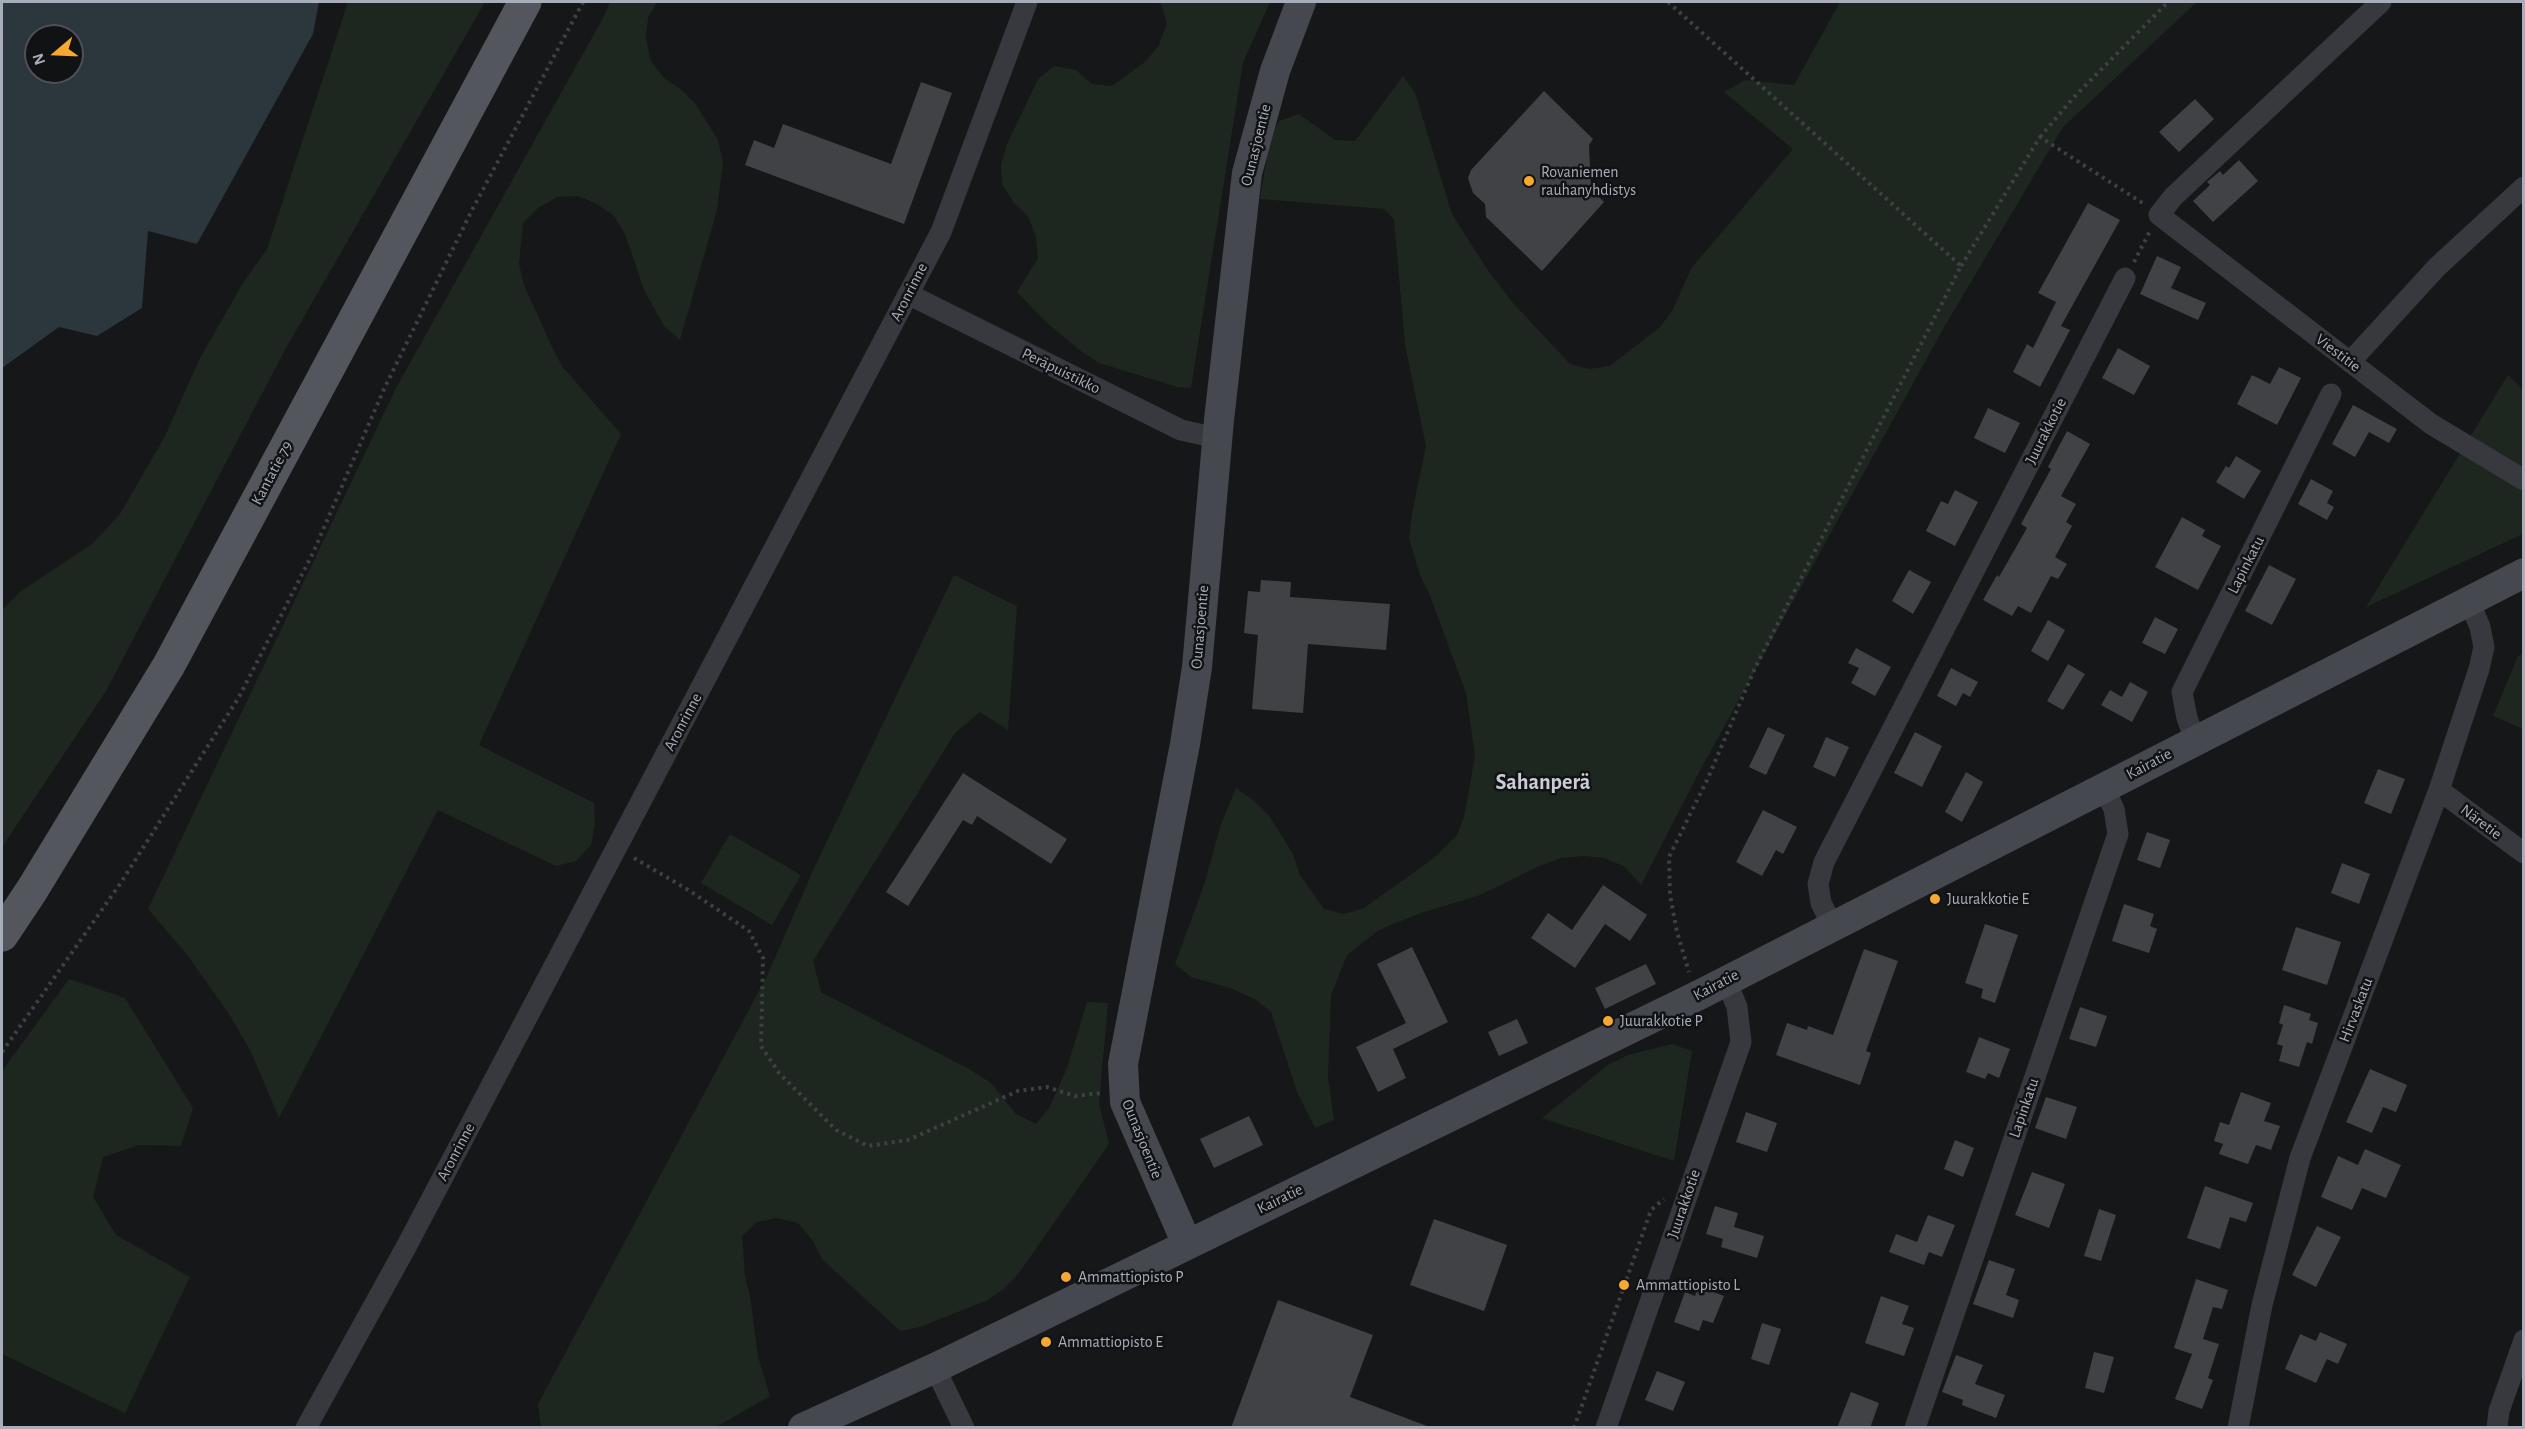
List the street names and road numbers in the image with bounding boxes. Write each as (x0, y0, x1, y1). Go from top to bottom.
street label: Ounasjoentie (1237, 102, 1275, 188)
street label: Aronrinne (886, 260, 932, 324)
street label: Viestitie (2312, 330, 2364, 376)
street label: Peräpuistikko (1019, 344, 1103, 398)
street label: Juurakkotie (2021, 395, 2071, 467)
street label: Kantatie 79 (247, 438, 297, 508)
street label: Lapinkatu (2223, 533, 2269, 597)
street label: Ounasjoentie (1187, 584, 1213, 670)
street label: Aronrinne (660, 690, 706, 754)
street label: Kairatie (2123, 744, 2175, 784)
street label: Näretie (2457, 800, 2505, 844)
street label: Kairatie (1690, 965, 1742, 1005)
street label: Hirvaskatu (2335, 975, 2377, 1045)
street label: Lapinkatu (2005, 1076, 2043, 1140)
street label: Ounasjoentie (1117, 1097, 1167, 1181)
street label: Aronrinne (433, 1120, 479, 1184)
street label: Juurakkotie (1663, 1167, 1705, 1241)
street label: Kairatie (1254, 1180, 1306, 1218)

